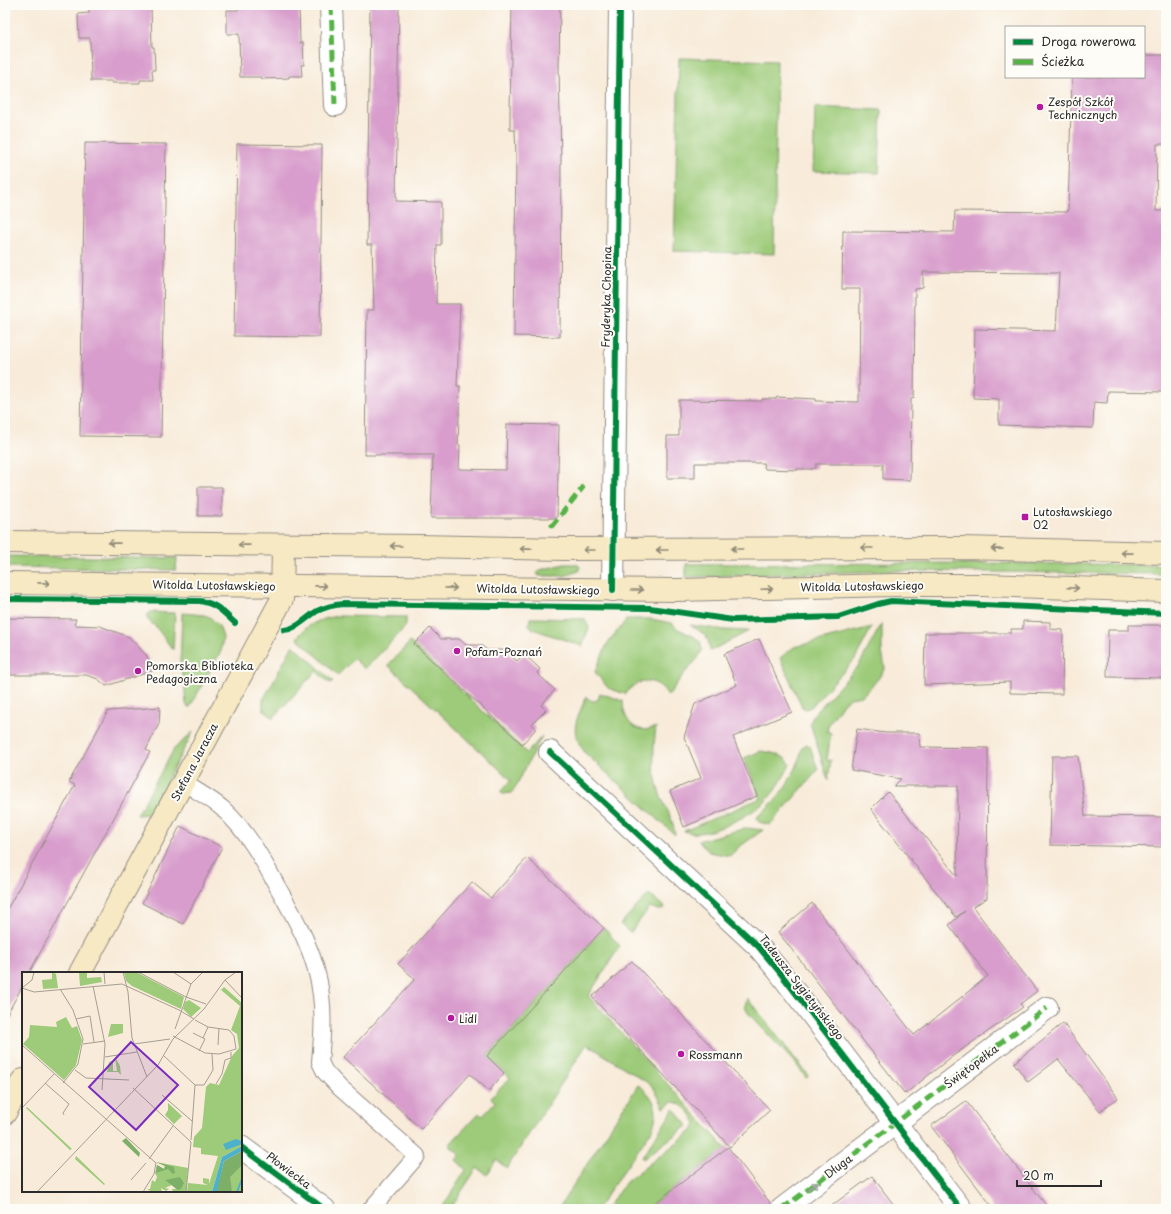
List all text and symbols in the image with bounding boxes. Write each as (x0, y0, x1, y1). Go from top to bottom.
legend (1005, 26, 1145, 78)
text: Droga rowerowa (1041, 32, 1137, 50)
text: Ścieżka (1041, 52, 1085, 70)
place label: Zespół Szkół Technicznych (1048, 93, 1117, 123)
marker: Zespół Szkół Technicznych (1035, 102, 1045, 112)
street label: Fryderyka Chopina (597, 246, 615, 348)
place label: Lutosławskiego 02 (1033, 503, 1112, 533)
marker: Lutosławskiego 02 (1020, 512, 1030, 522)
one-way arrow (108, 539, 121, 546)
one-way arrow (238, 541, 251, 549)
one-way arrow (390, 542, 403, 550)
one-way arrow (861, 544, 874, 552)
one-way arrow (520, 545, 533, 552)
one-way arrow (731, 545, 744, 553)
one-way arrow (583, 546, 596, 554)
one-way arrow (656, 546, 669, 554)
one-way arrow (991, 546, 1004, 553)
one-way arrow (1121, 549, 1134, 556)
street label: Witolda Lutosławskiego (152, 575, 276, 595)
street label: Witolda Lutosławskiego (800, 576, 924, 596)
one-way arrow (37, 579, 50, 587)
street label: Witolda Lutosławskiego (476, 579, 600, 599)
one-way arrow (314, 582, 327, 590)
one-way arrow (444, 584, 457, 592)
one-way arrow (760, 585, 773, 593)
one-way arrow (1066, 585, 1079, 592)
one-way arrow (630, 586, 643, 594)
place label: Pofam-Poznań (465, 643, 542, 660)
marker: Pofam-Poznań (452, 646, 462, 656)
place label: Pomorska Biblioteka Pedagogiczna (146, 657, 254, 687)
marker: Pomorska Biblioteka Pedagogiczna (133, 666, 143, 676)
street label: Stefana Jaracza (166, 720, 222, 804)
street label: Tadeusza Sygietyńskiego (755, 931, 849, 1043)
inset map (22, 972, 242, 1192)
place label: Lidl (459, 1010, 477, 1027)
marker: Lidl (446, 1013, 456, 1023)
street label: Świętopełka (940, 1040, 1002, 1092)
place label: Rossmann (689, 1046, 743, 1063)
marker: Rossmann (676, 1049, 686, 1059)
street label: Płowiecka (263, 1147, 315, 1193)
street label: Długa (820, 1150, 856, 1182)
scale bar (1017, 1162, 1101, 1188)
text: 20 m (1023, 1166, 1054, 1184)
one-way arrow (807, 1181, 818, 1190)

